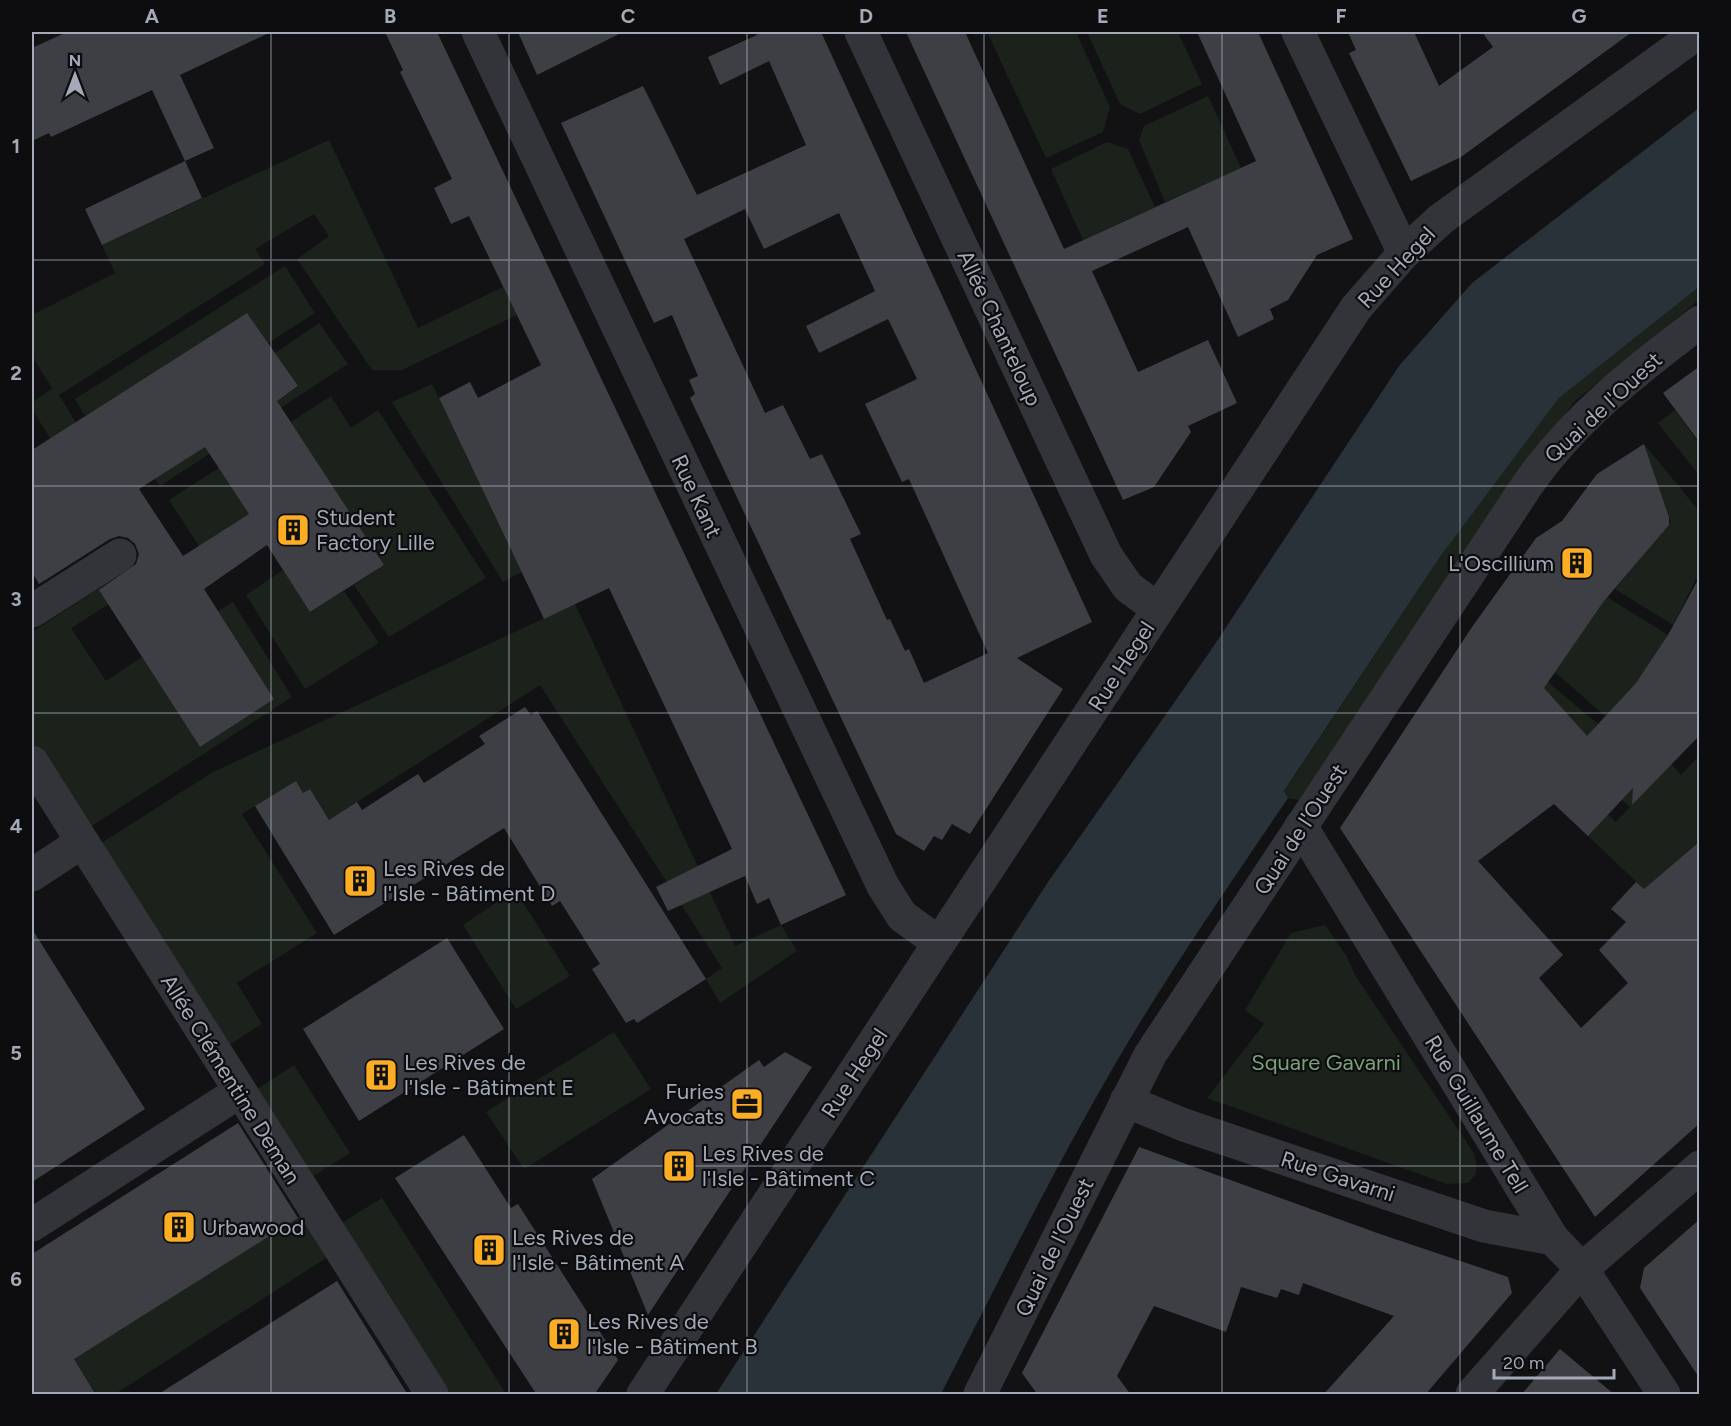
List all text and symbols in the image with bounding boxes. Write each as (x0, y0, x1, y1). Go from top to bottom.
text: A (145, 4, 160, 28)
text: B (384, 4, 396, 28)
text: C (621, 4, 635, 28)
text: D (859, 4, 873, 28)
text: E (1097, 4, 1109, 28)
text: F (1335, 4, 1347, 28)
text: G (1572, 4, 1587, 28)
north arrow (45, 45, 105, 105)
text: N (69, 51, 81, 70)
text: 1 (12, 134, 20, 158)
street label: Rue Hegel (1352, 221, 1441, 314)
street label: Allée Chanteloup (952, 246, 1047, 410)
street label: Quai de l'Ouest (1539, 346, 1668, 469)
text: 2 (10, 361, 22, 385)
street label: Rue Kant (666, 450, 727, 542)
place label: Student Factory Lille (316, 504, 435, 556)
building icon: Student Factory Lille (275, 512, 311, 548)
building icon: L'Oscillium (1559, 545, 1595, 581)
place label: L'Oscillium (1448, 550, 1554, 577)
text: 3 (10, 587, 22, 611)
street label: Rue Hegel (1082, 616, 1160, 716)
street label: Quai de l'Ouest (1248, 759, 1353, 900)
text: 4 (10, 814, 23, 838)
place label: Les Rives de l'Isle - Bâtiment D (383, 855, 555, 907)
building icon: Les Rives de l'Isle - Bâtiment D (342, 863, 378, 899)
street label: Allée Clémentine Deman (155, 969, 306, 1189)
street label: Rue Hegel (815, 1023, 893, 1123)
street label: Rue Guillaume Tell (1419, 1030, 1534, 1198)
text: 5 (10, 1041, 22, 1065)
place label: Les Rives de l'Isle - Bâtiment E (404, 1049, 574, 1101)
park label: Square Gavarni (1251, 1049, 1401, 1076)
building icon: Les Rives de l'Isle - Bâtiment E (363, 1057, 399, 1093)
place label: Furies Avocats (644, 1078, 724, 1130)
office icon: Furies Avocats (729, 1086, 765, 1122)
place label: Les Rives de l'Isle - Bâtiment C (702, 1140, 875, 1192)
street label: Rue Gavarni (1277, 1145, 1398, 1208)
building icon: Les Rives de l'Isle - Bâtiment C (661, 1148, 697, 1184)
street label: Quai de l'Ouest (1009, 1174, 1100, 1321)
building icon: Urbawood (161, 1209, 197, 1245)
place label: Urbawood (202, 1214, 304, 1241)
place label: Les Rives de l'Isle - Bâtiment A (512, 1224, 684, 1276)
building icon: Les Rives de l'Isle - Bâtiment A (471, 1232, 507, 1268)
text: 6 (10, 1267, 22, 1291)
place label: Les Rives de l'Isle - Bâtiment B (587, 1308, 758, 1360)
building icon: Les Rives de l'Isle - Bâtiment B (546, 1316, 582, 1352)
scale bar (1494, 1342, 1614, 1380)
text: 20 m (1503, 1352, 1544, 1374)

